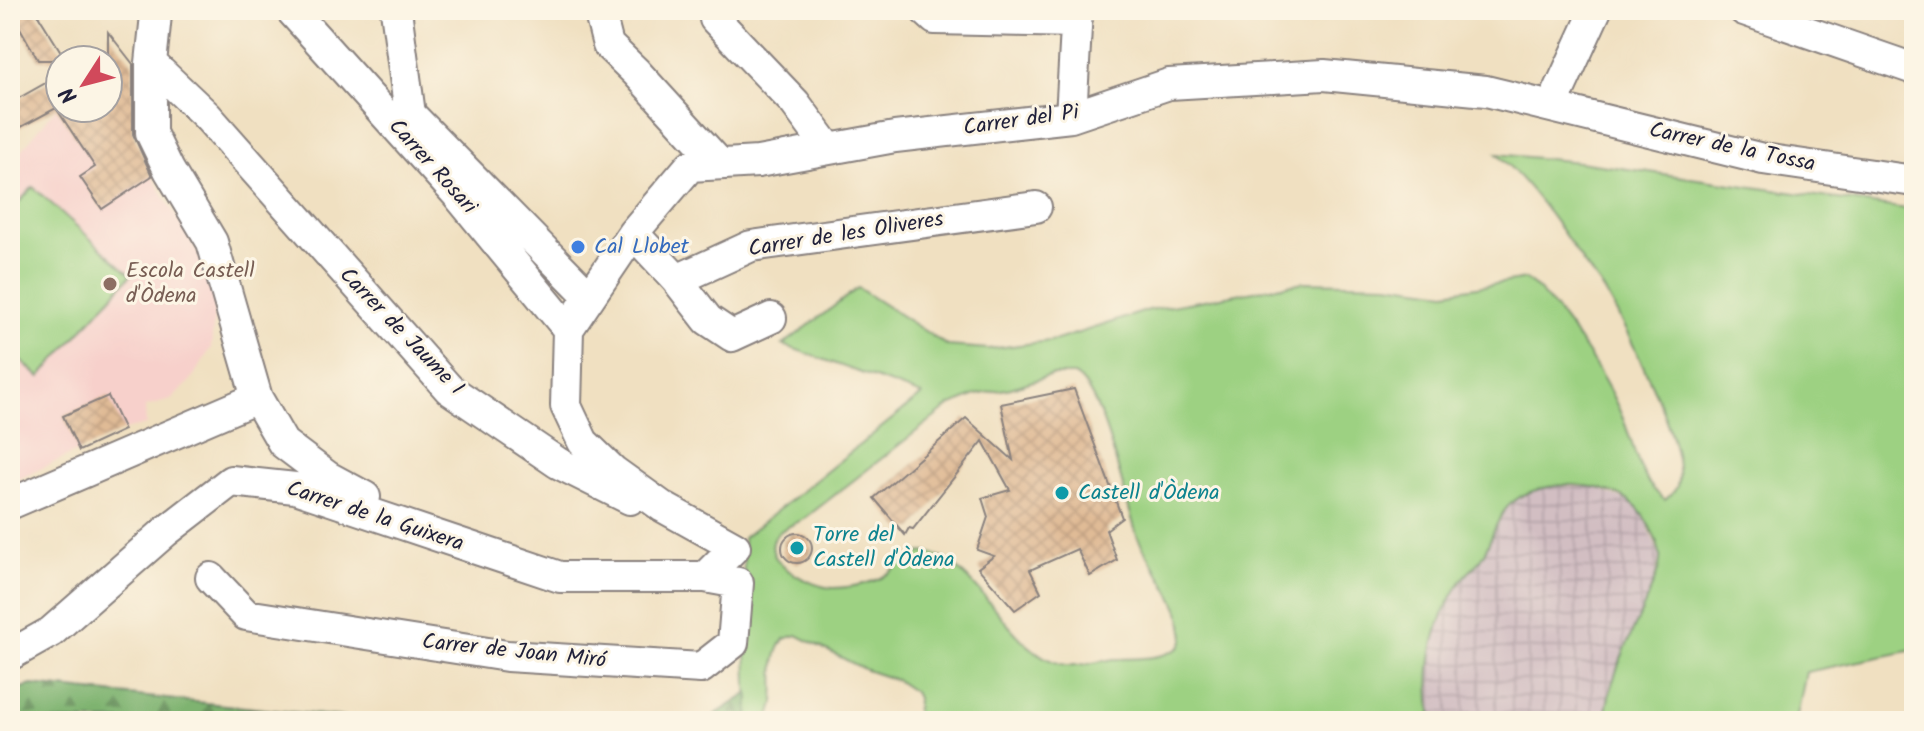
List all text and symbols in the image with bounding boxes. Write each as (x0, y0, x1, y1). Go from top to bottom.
north arrow (44, 44, 124, 124)
text: N (52, 78, 88, 110)
street label: Carrer del Pi (961, 95, 1082, 146)
street label: Carrer Rosari (379, 111, 485, 224)
street label: Carrer de la Tossa (1646, 113, 1818, 183)
street label: Carrer de les Oliveres (746, 202, 947, 268)
place label: Cal Llobet (594, 230, 690, 265)
marker: Cal Llobet (569, 238, 587, 256)
place label: Escola Castell d'Òdena (126, 254, 255, 314)
street label: Carrer de Jaume I (330, 259, 472, 405)
marker: Escola Castell d'Òdena (101, 275, 119, 293)
street label: Carrer de la Guixera (282, 472, 468, 562)
place label: Castell d'Òdena (1078, 476, 1219, 511)
marker: Castell d'Òdena (1053, 484, 1071, 502)
place label: Torre del Castell d'Òdena (813, 518, 954, 578)
marker: Torre del Castell d'Òdena (788, 539, 806, 557)
street label: Carrer de Joan Miró (420, 625, 609, 679)

